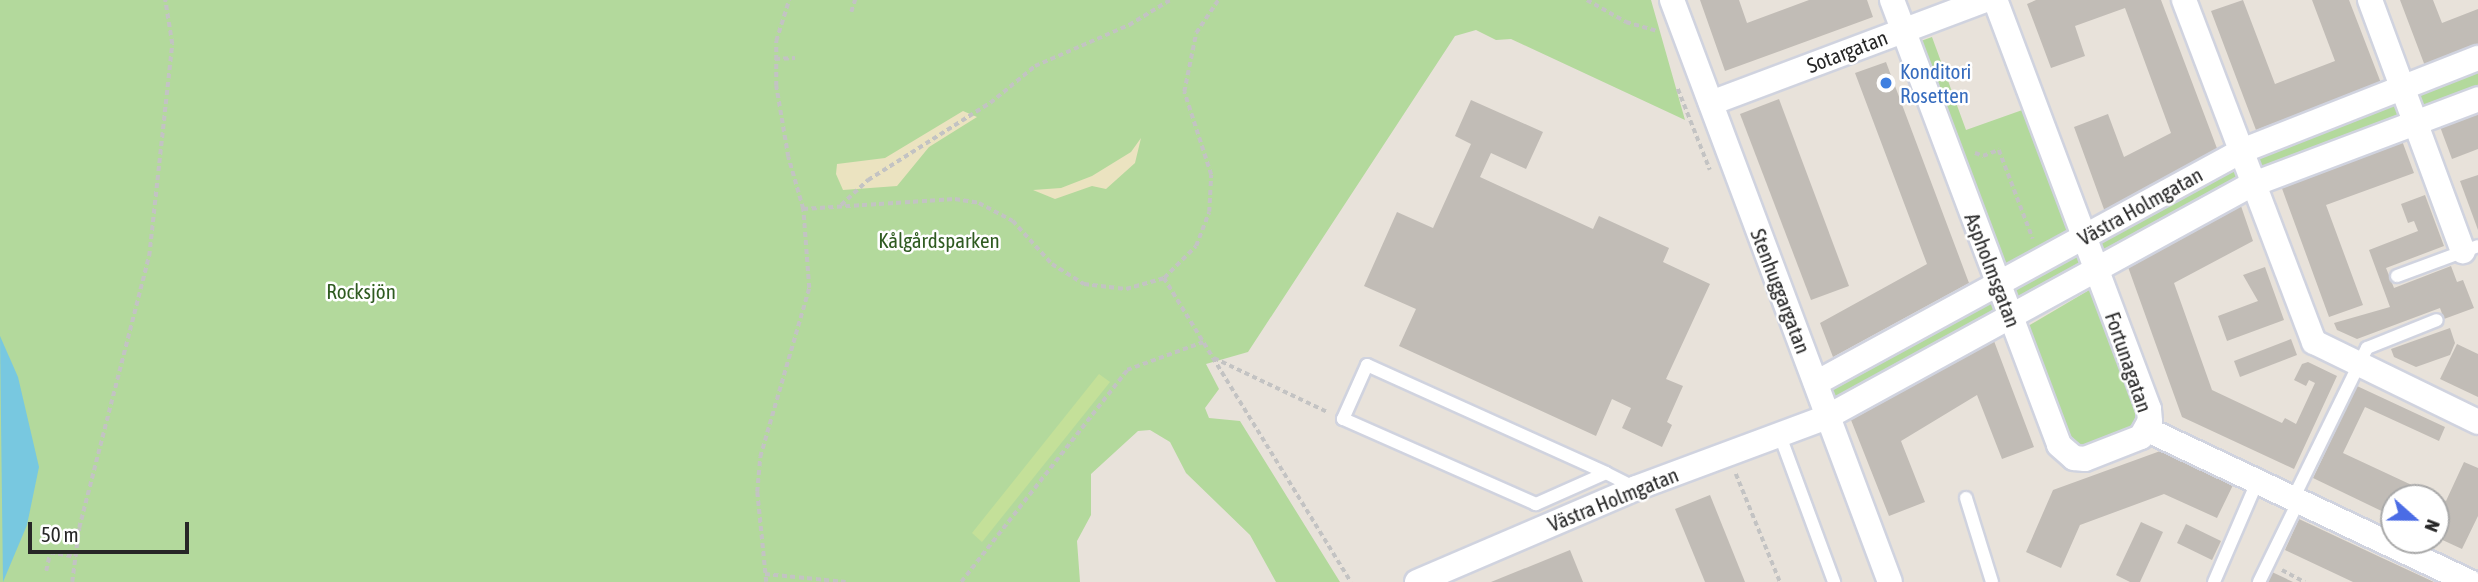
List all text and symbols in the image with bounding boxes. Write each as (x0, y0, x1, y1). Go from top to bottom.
street label: Sotargatan (1803, 24, 1891, 78)
place label: Konditori Rosetten (1900, 58, 1971, 108)
marker: Konditori Rosetten (1878, 75, 1894, 91)
street label: Västra Holmgatan (2073, 161, 2207, 251)
street label: Aspholmsgatan (1960, 209, 2026, 331)
street label: Stenhuggargatan (1746, 225, 1816, 357)
park label: Kålgårdsparken (878, 227, 1000, 253)
park label: Rocksjön (326, 278, 396, 304)
street label: Fortunagatan (2100, 309, 2158, 415)
street label: Västra Holmgatan (1544, 461, 1682, 537)
north arrow (2380, 484, 2450, 554)
scale bar (32, 508, 192, 552)
text: N (2420, 517, 2445, 535)
text: 50 m (41, 522, 79, 546)

